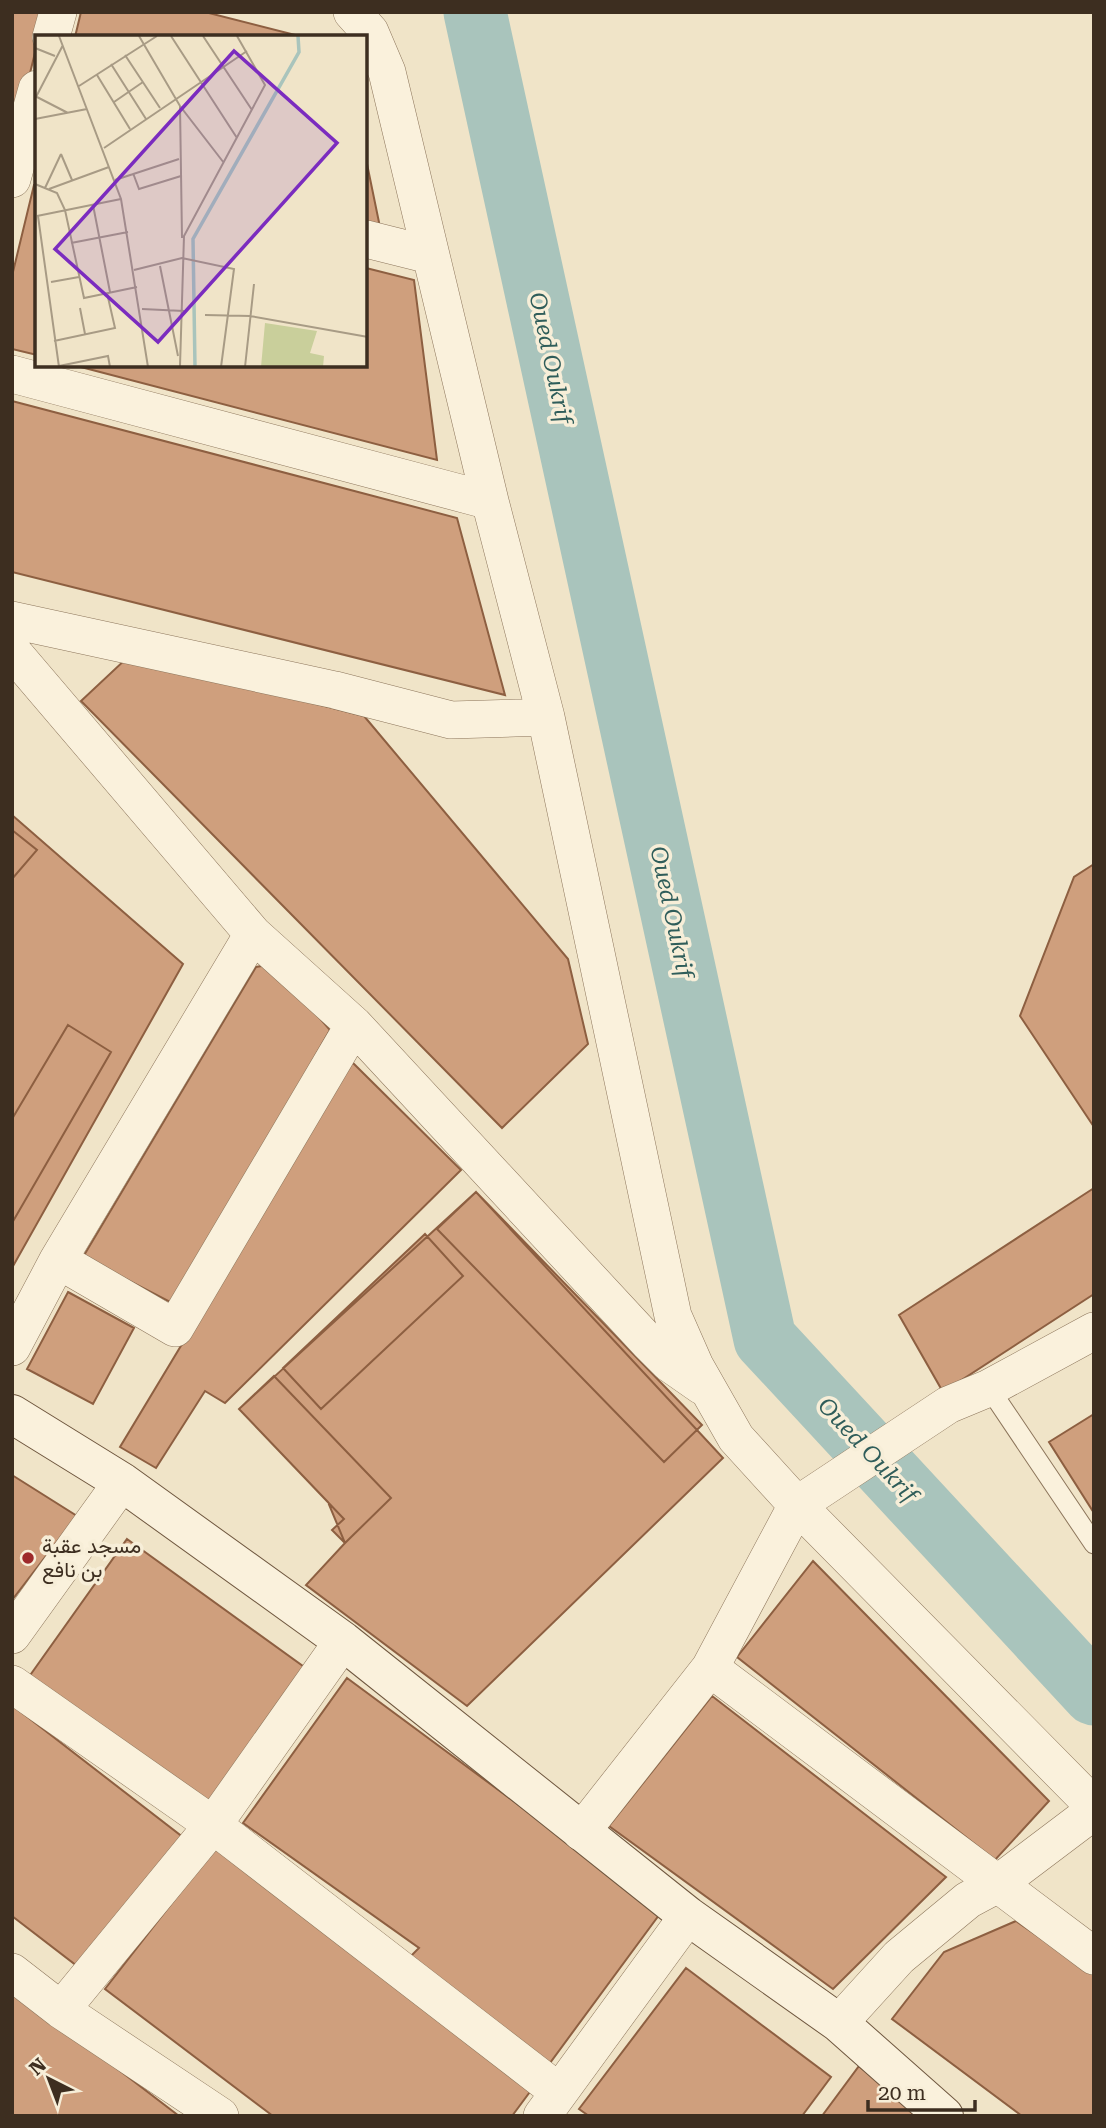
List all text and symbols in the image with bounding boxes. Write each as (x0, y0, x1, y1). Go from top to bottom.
inset map (35, 35, 368, 368)
water label: Oued Oukrif (523, 290, 578, 429)
water label: Oued Oukrif (644, 844, 699, 983)
water label: Oued Oukrif (812, 1392, 925, 1510)
place label: مسجد عقبة بن نافع (42, 1534, 141, 1584)
marker: مسجد عقبة بن نافع (20, 1550, 36, 1566)
north arrow (14, 2044, 84, 2114)
text: N (25, 2053, 51, 2080)
scale bar (868, 2068, 975, 2112)
text: 20 m (878, 2081, 926, 2105)

